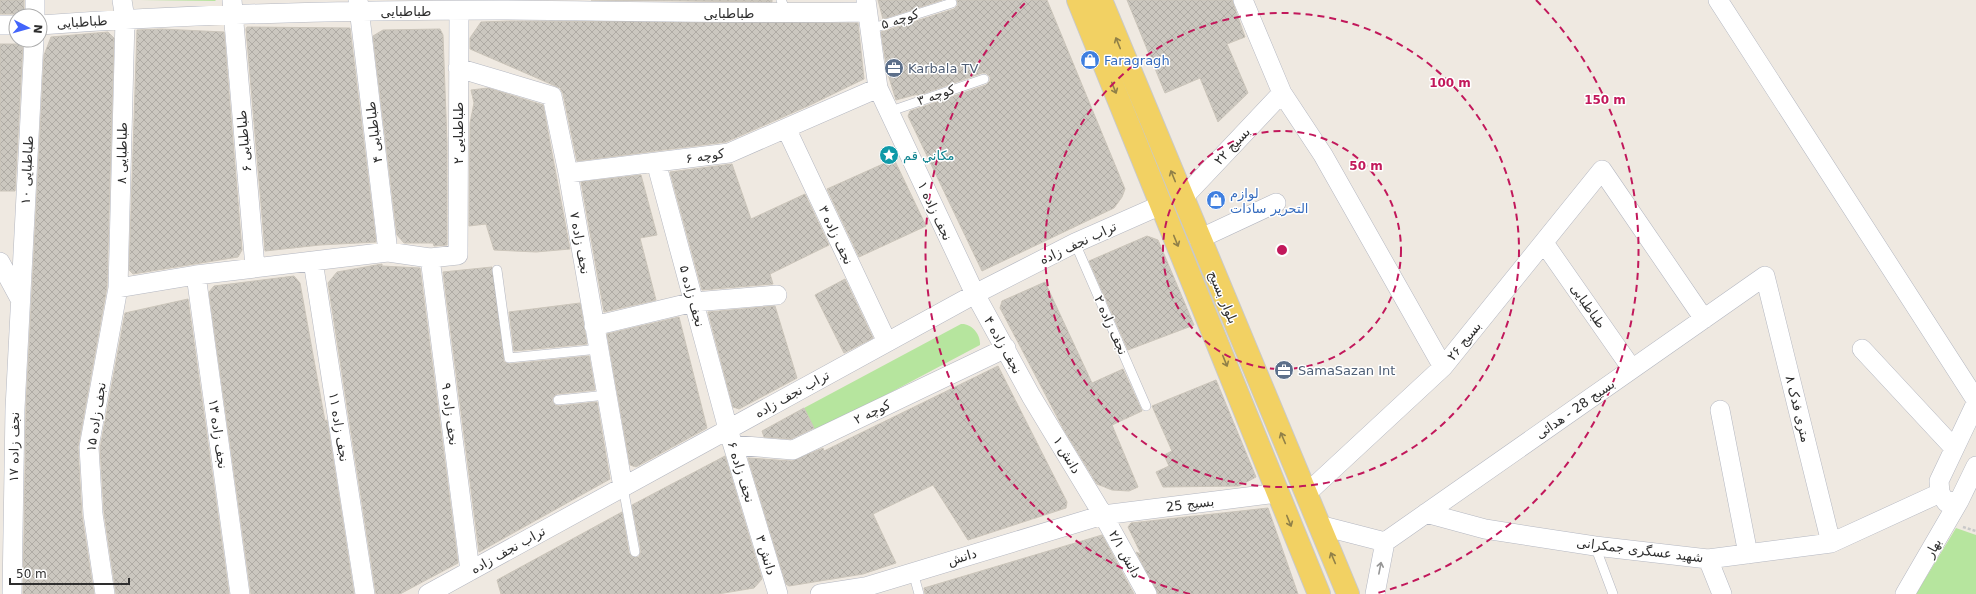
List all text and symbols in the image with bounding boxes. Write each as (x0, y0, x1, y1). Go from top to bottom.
street label: طباطبایی (381, 4, 431, 19)
street label: طباطبایی (704, 6, 754, 21)
street label: کوچه ۵ (879, 6, 922, 33)
north arrow (8, 8, 48, 48)
street label: طباطبایی (56, 13, 108, 31)
text: N (31, 24, 44, 34)
one-way arrow (1114, 37, 1121, 49)
shop icon: Faragragh (1079, 49, 1101, 71)
place label: Faragragh (1104, 53, 1170, 68)
office icon: Karbala TV (883, 57, 905, 79)
place label: Karbala TV (908, 61, 978, 76)
text: 100 m (1429, 76, 1471, 90)
street label: کوچه ۳ (915, 81, 958, 109)
one-way arrow (1110, 82, 1118, 94)
text: 150 m (1584, 93, 1626, 107)
street label: طباطبایی ۴ (363, 100, 385, 164)
street label: طباطبایی ۲ (451, 102, 466, 164)
street label: طباطبایی ۶ (234, 109, 254, 173)
street label: طباطبایی ۸ (114, 122, 130, 184)
street label: بسیج ۲۲ (1211, 124, 1254, 168)
street label: طباطبایی ۱۰ (18, 135, 36, 205)
place icon: مكاني قم (878, 144, 900, 166)
street label: کوچه ۶ (685, 146, 726, 167)
place label: مكاني قم (903, 148, 955, 164)
text: 50 m (1349, 159, 1383, 173)
one-way arrow (1168, 171, 1176, 183)
street label: نجف زاده ۱ (914, 179, 955, 243)
place label: لوازم التحریر سادات (1230, 186, 1308, 217)
shop icon: لوازم التحریر سادات (1205, 189, 1227, 211)
street label: نجف زاده ۳ (815, 203, 856, 267)
street label: نجف زاده ۷ (566, 211, 593, 276)
street label: تراب نجف زاده (1037, 219, 1119, 268)
one-way arrow (1172, 234, 1180, 246)
centre of rings (1275, 243, 1289, 257)
street label: نجف زاده ۵ (676, 264, 707, 329)
street label: بلوار بسیج (1204, 268, 1241, 326)
street label: طباطبایی (1567, 281, 1609, 331)
street label: نجف زاده ۲ (1090, 293, 1131, 357)
street label: نجف زاده ۴ (980, 314, 1025, 377)
street label: بسیج ۲۶ (1444, 319, 1485, 364)
one-way arrow (1221, 355, 1229, 367)
office icon: SamaSazan Int (1273, 359, 1295, 381)
place label: SamaSazan Int (1298, 363, 1395, 378)
street label: تراب نجف زاده (752, 367, 833, 422)
street label: ۸ متری فدک (1782, 374, 1814, 444)
street label: بسیج 28 - هدائی (1533, 376, 1618, 443)
street label: نجف زاده ۱۵ (83, 381, 110, 453)
street label: نجف زاده ۹ (438, 382, 461, 446)
street label: نجف زاده ۱۱ (325, 391, 352, 463)
street label: کوچه ۲ (851, 396, 894, 428)
street label: نجف زاده ۱۳ (205, 398, 230, 470)
street label: نجف زاده ۱۷ (6, 412, 23, 482)
one-way arrow (1279, 432, 1286, 444)
street label: دانش ۱ (1049, 434, 1084, 477)
street label: نجف زاده ۶ (724, 440, 757, 505)
street label: بسیج 25 (1165, 494, 1215, 515)
one-way arrow (1286, 514, 1294, 526)
street label: تراب نجف زاده (468, 523, 549, 578)
street label: دانش ۲/۱ (1105, 528, 1144, 581)
street label: دانش ۳ (752, 533, 779, 577)
street label: شهید عسگری جمکرانی (1576, 535, 1704, 566)
street label: بهار (1921, 536, 1945, 562)
street label: دانش (946, 545, 979, 569)
one-way arrow (1329, 552, 1336, 564)
scale bar (10, 560, 129, 586)
one-way arrow (1376, 562, 1384, 575)
text: 50 m (16, 567, 47, 581)

